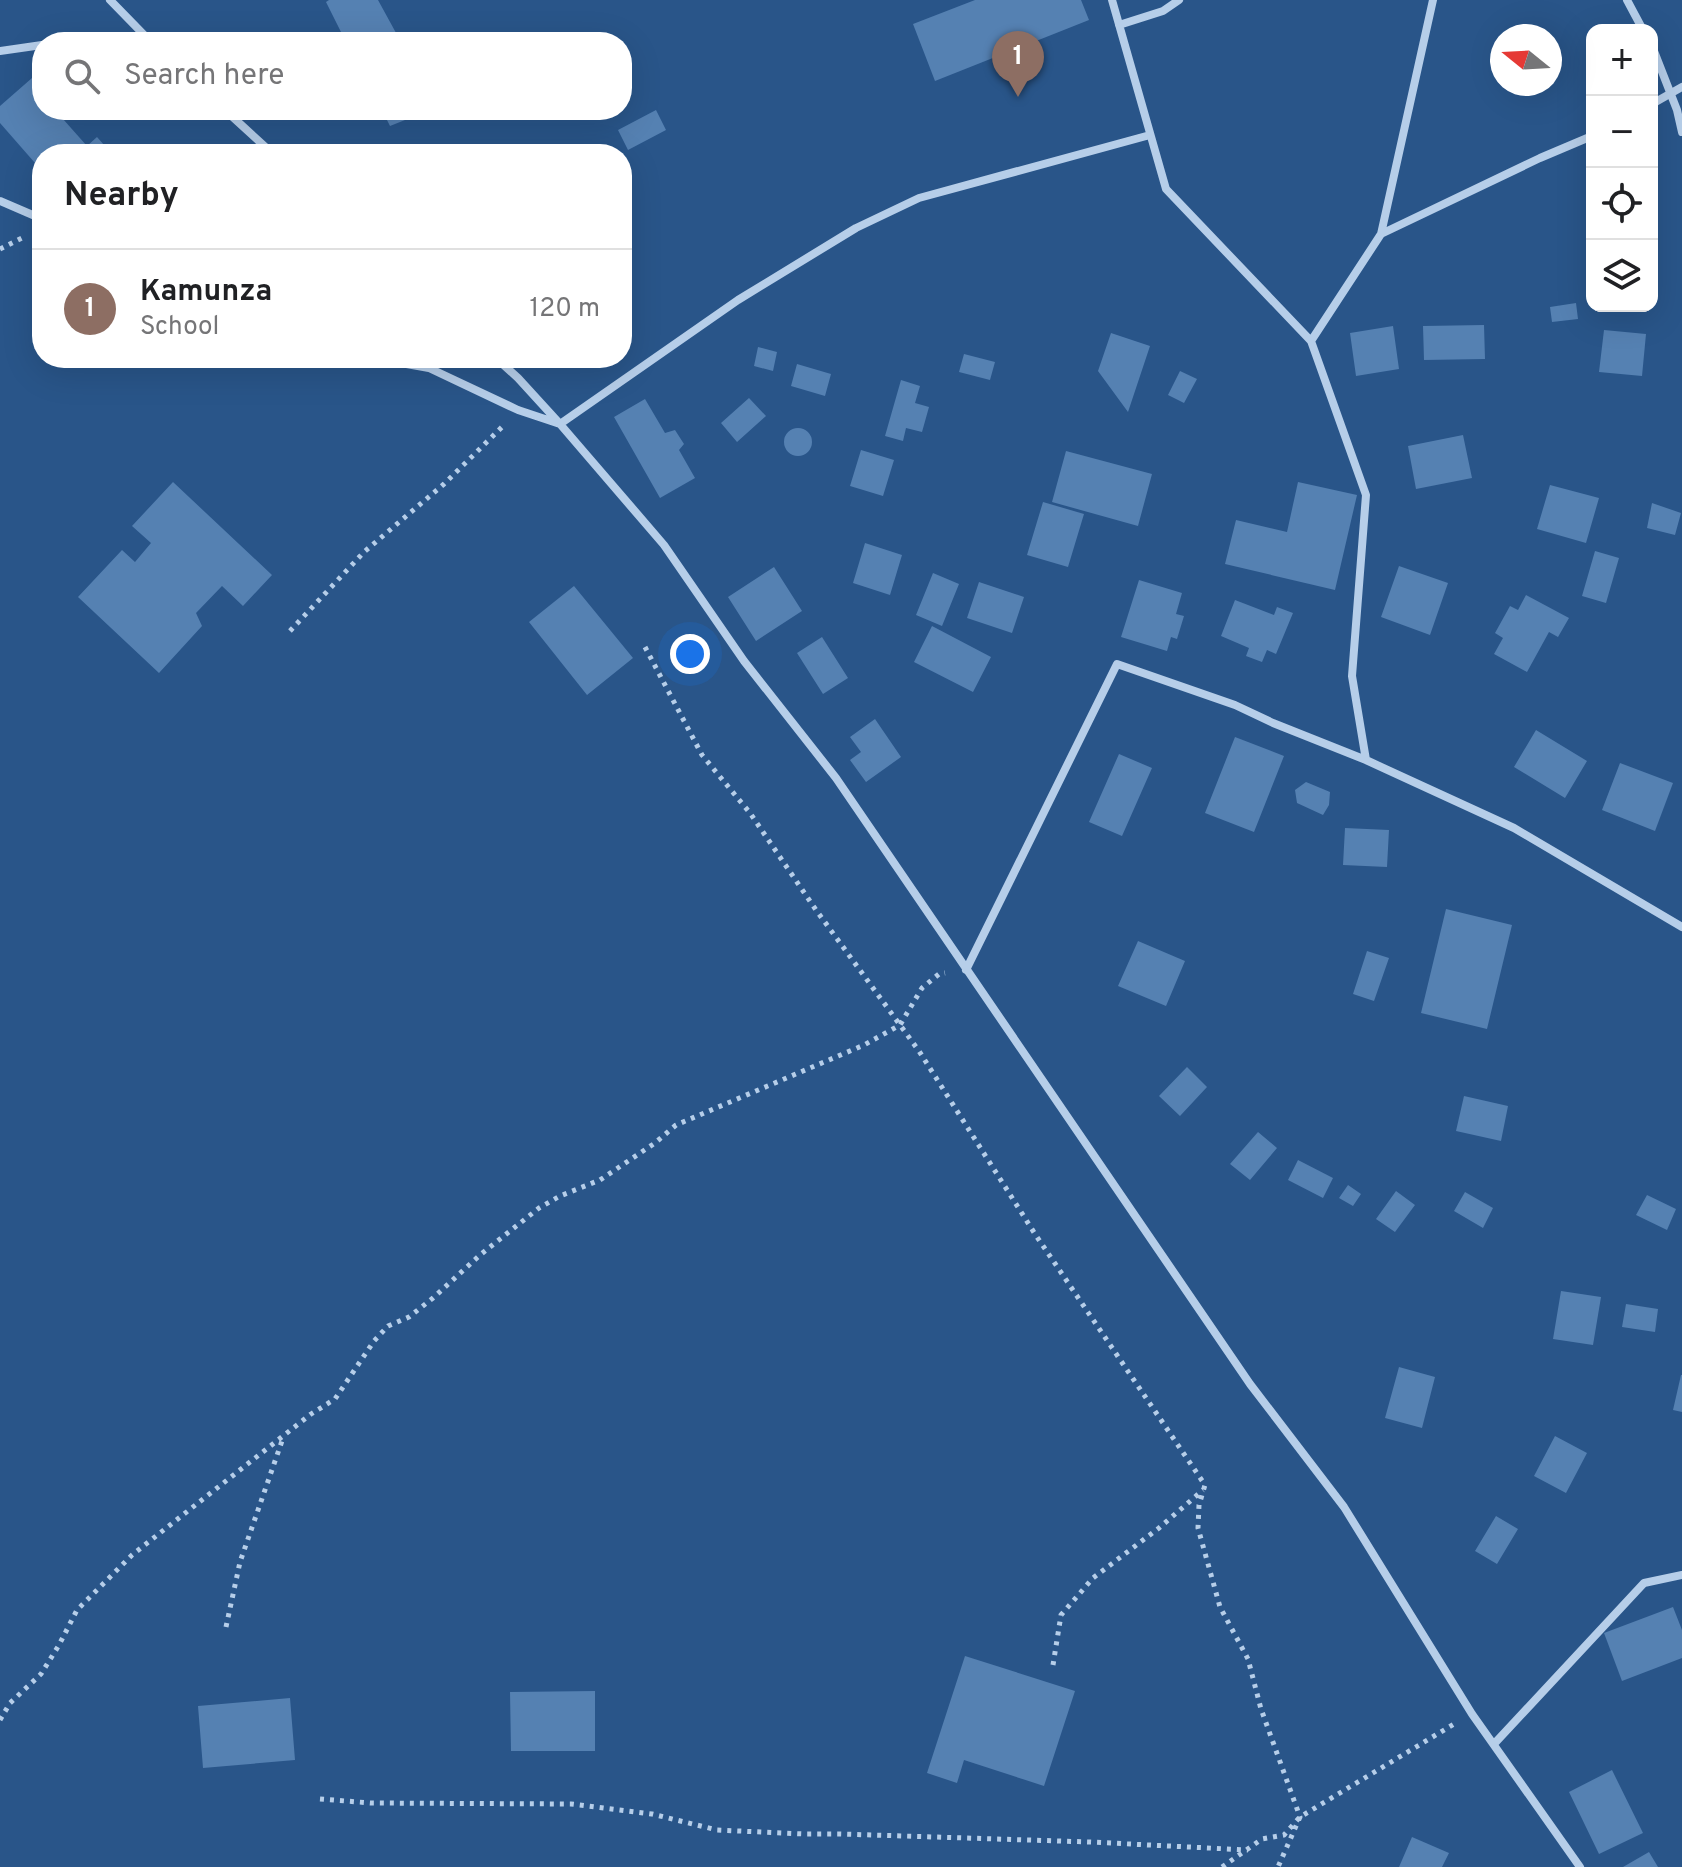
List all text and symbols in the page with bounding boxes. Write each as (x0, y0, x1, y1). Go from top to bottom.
north arrow (1490, 24, 1562, 96)
map controls (1586, 24, 1658, 312)
button: + (1586, 24, 1658, 96)
pin: 1 (992, 31, 1044, 97)
search box (32, 32, 632, 120)
icon: search (60, 54, 104, 98)
text: Search here (124, 58, 284, 95)
button: − (1586, 96, 1658, 168)
button: locate (1586, 168, 1658, 240)
text: Nearby (64, 175, 179, 218)
button: layers (1586, 240, 1658, 312)
text: Kamunza (140, 274, 272, 311)
text: 1 (85, 293, 95, 326)
text: 120 m (530, 293, 600, 326)
text: School (140, 311, 219, 344)
your location (670, 634, 710, 674)

